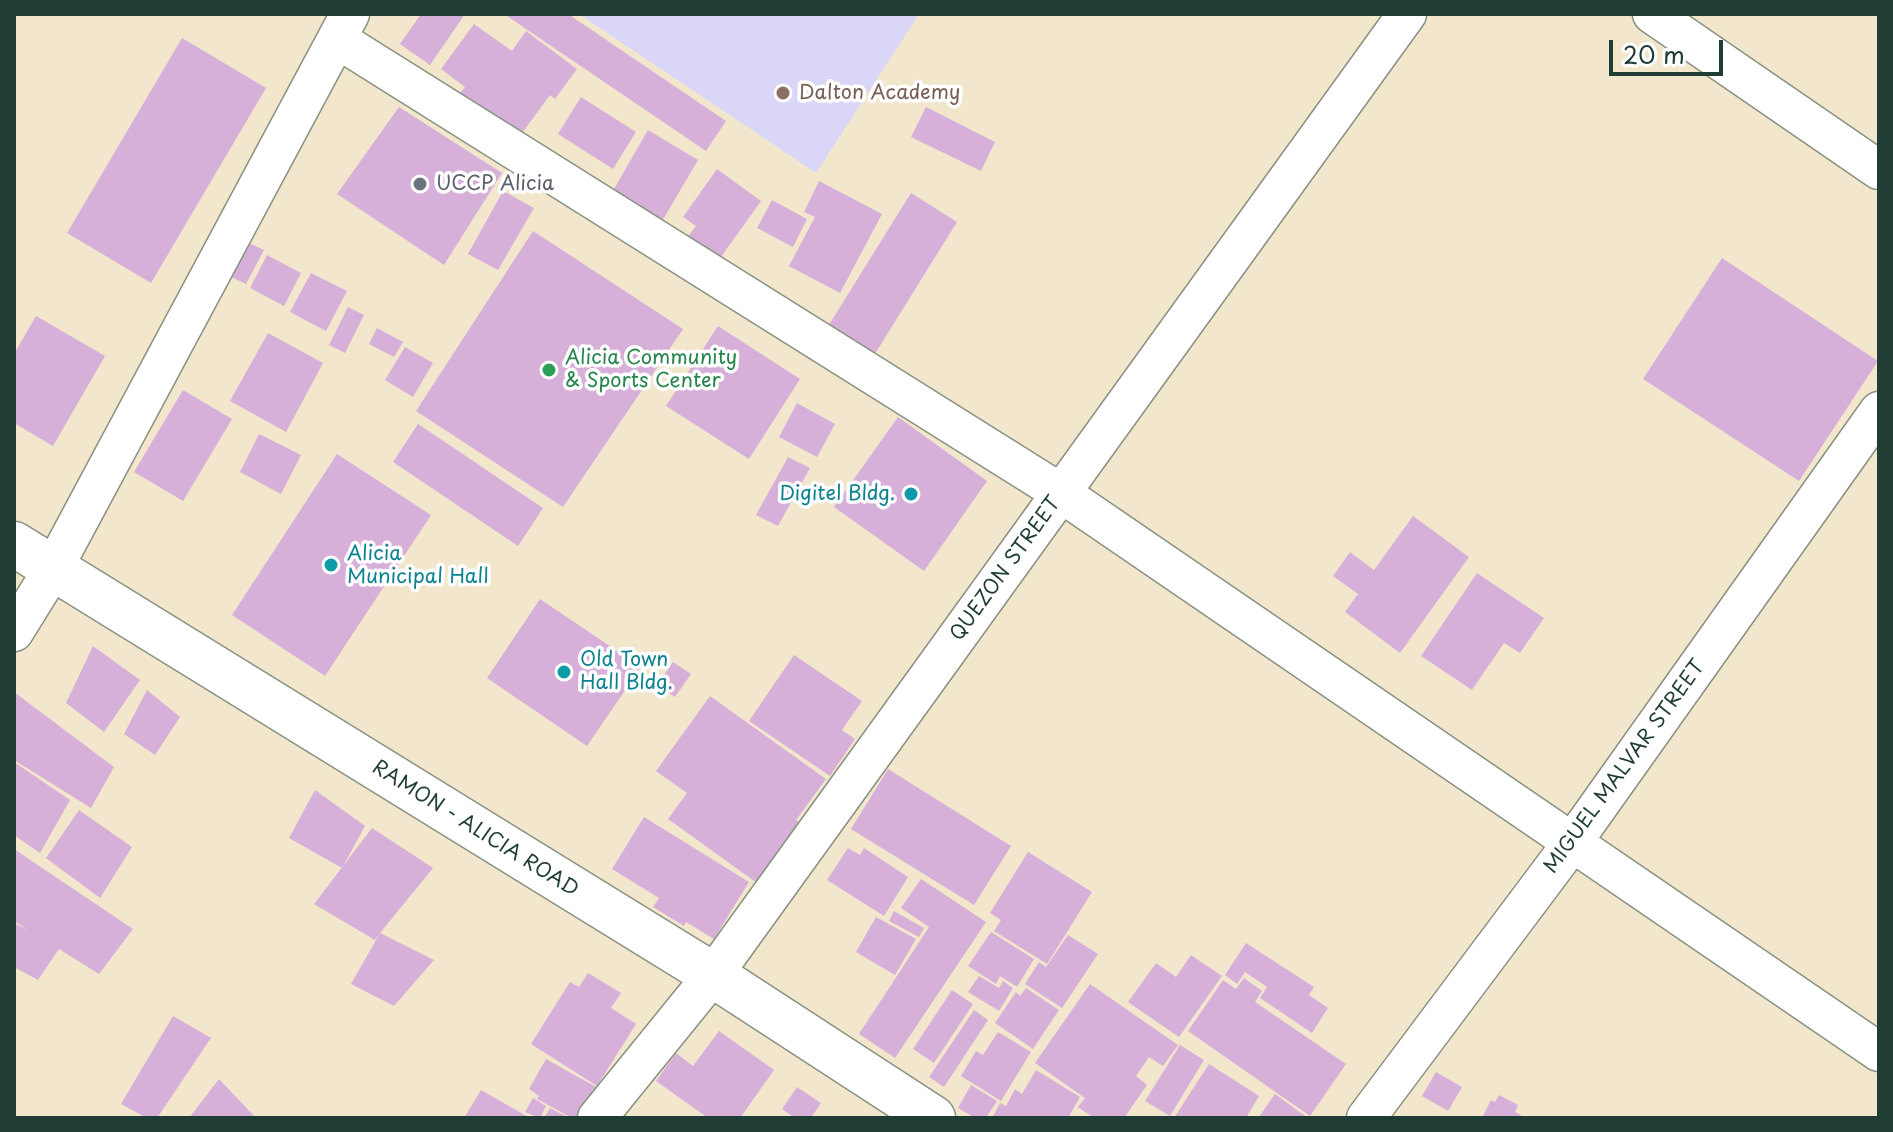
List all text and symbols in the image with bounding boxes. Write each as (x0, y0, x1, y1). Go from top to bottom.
scale bar (1613, 24, 1727, 74)
text: 20 m (1623, 36, 1685, 72)
place label: Dalton Academy (799, 81, 960, 105)
marker: Dalton Academy (774, 84, 792, 102)
place label: UCCP Alicia (436, 172, 554, 196)
marker: UCCP Alicia (411, 175, 429, 193)
place label: Alicia Community & Sports Center (565, 346, 737, 393)
marker: Alicia Community & Sports Center (540, 361, 558, 379)
place label: Digitel Bldg. (780, 482, 895, 506)
marker: Digitel Bldg. (902, 485, 920, 503)
street label: QUEZON STREET (946, 492, 1066, 646)
place label: Alicia Municipal Hall (347, 542, 489, 589)
marker: Alicia Municipal Hall (322, 556, 340, 574)
place label: Old Town Hall Bldg. (580, 648, 673, 695)
street label: MIGUEL MALVAR STREET (1540, 656, 1710, 878)
marker: Old Town Hall Bldg. (555, 663, 573, 681)
street label: RAMON - ALICIA ROAD (368, 756, 582, 902)

